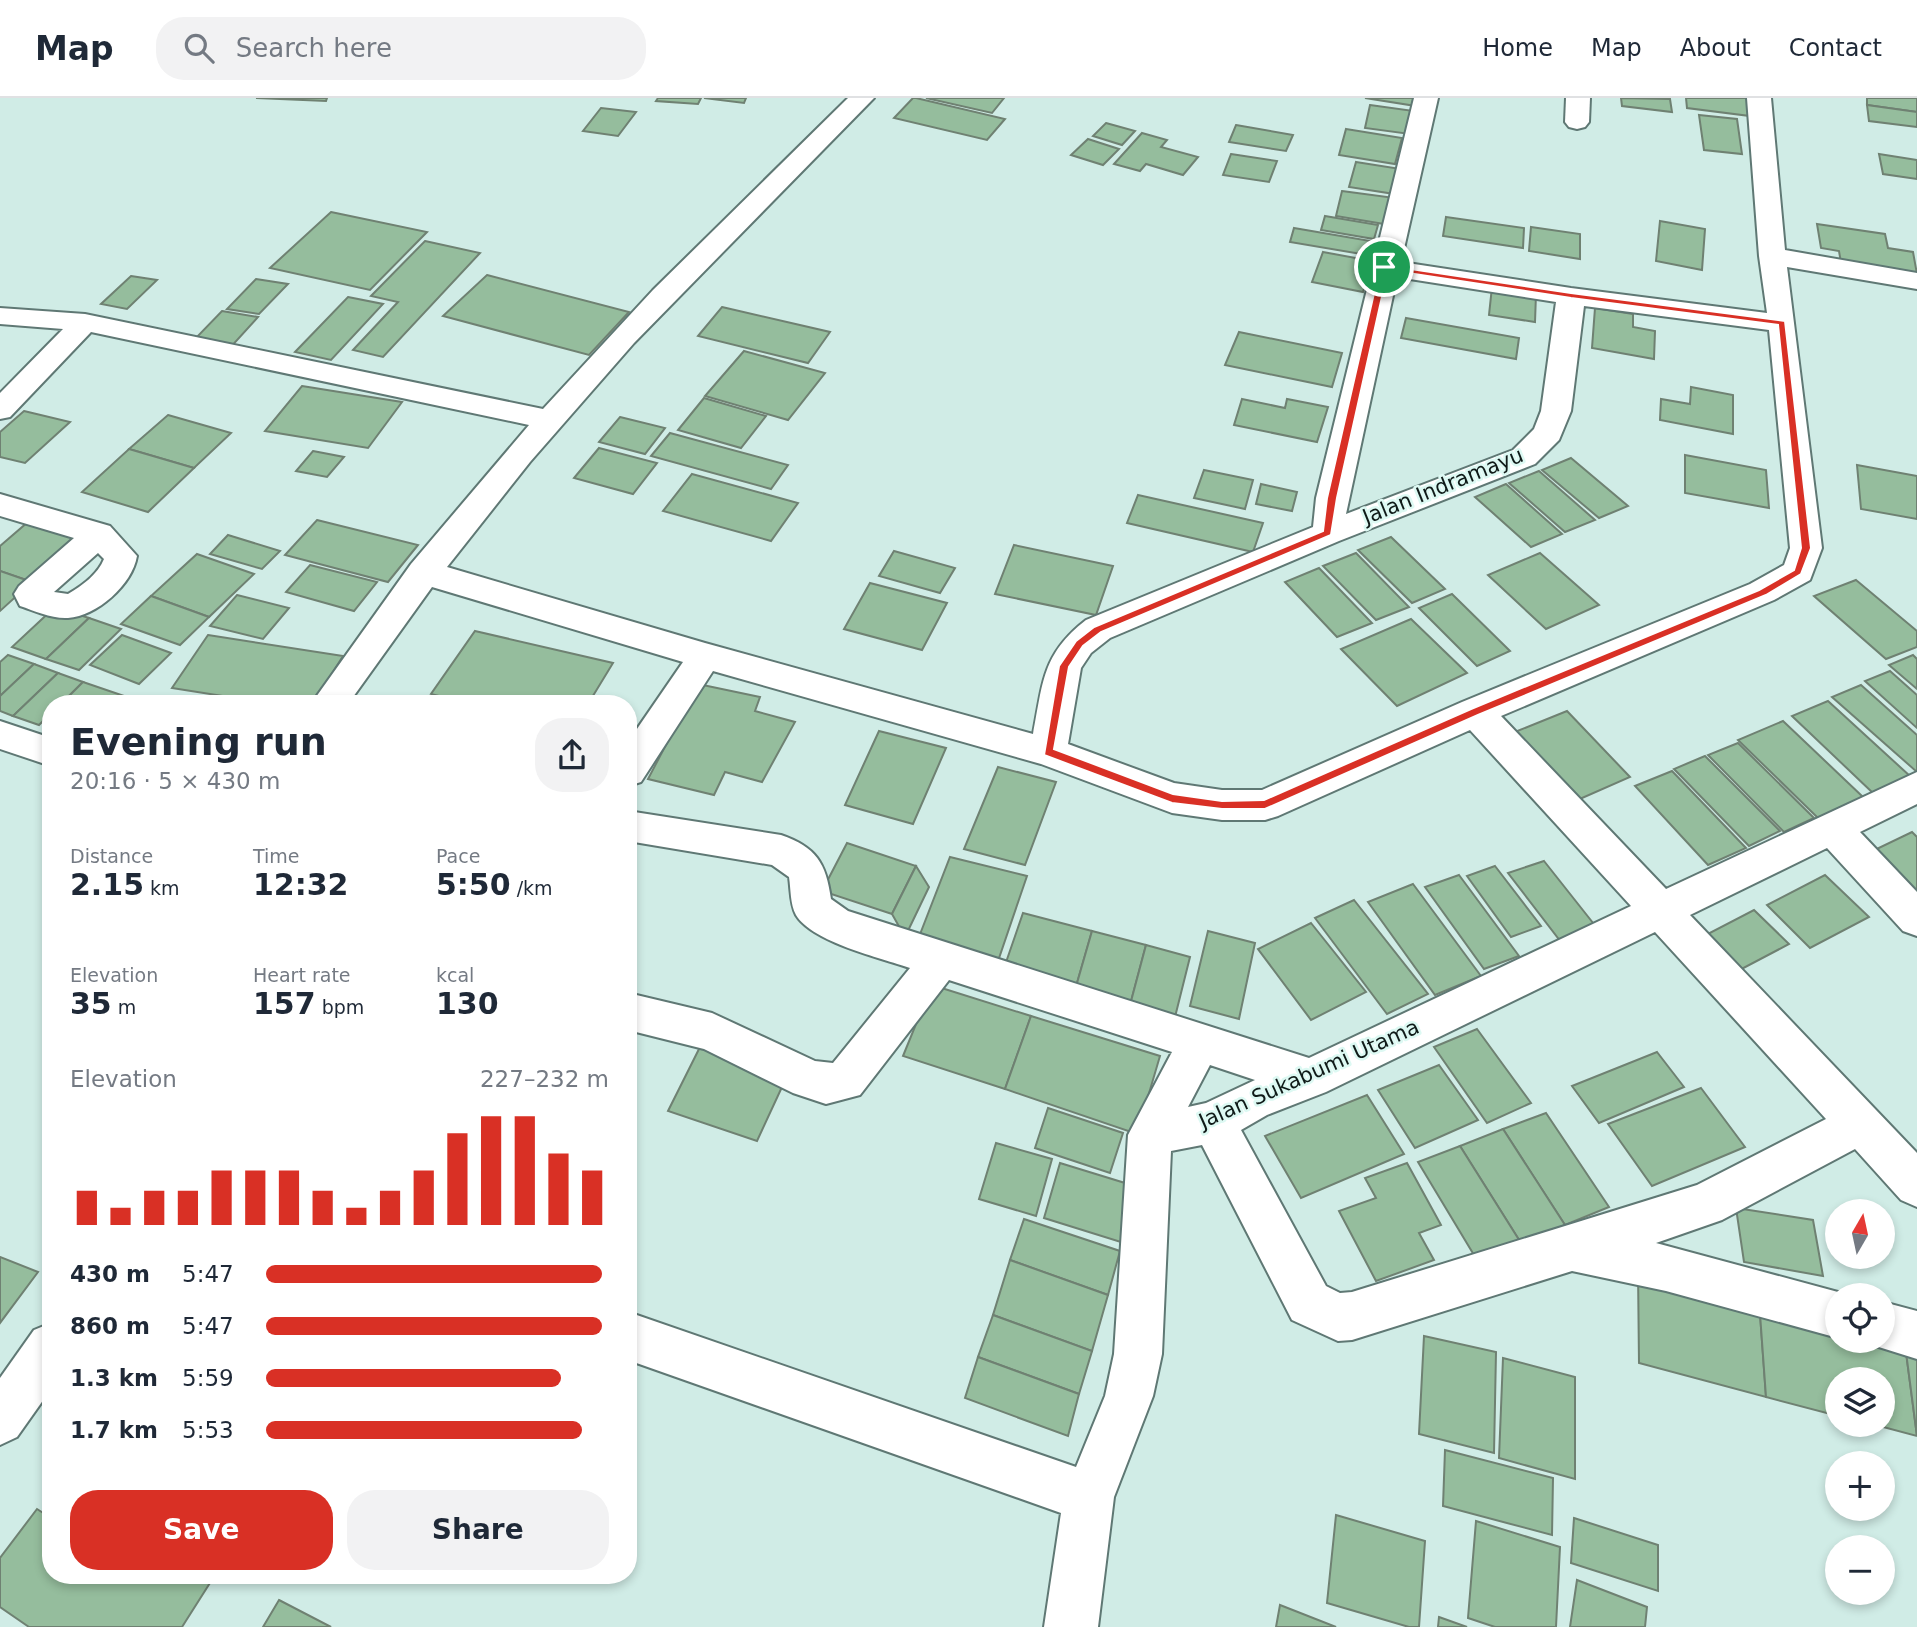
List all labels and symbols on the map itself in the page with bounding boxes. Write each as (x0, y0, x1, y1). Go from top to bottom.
pin (1354, 237, 1414, 297)
street label: Jalan Indramayu (1357, 443, 1527, 530)
street label: Jalan Sukabumi Utama (1193, 1015, 1423, 1134)
north arrow (1825, 1199, 1895, 1269)

